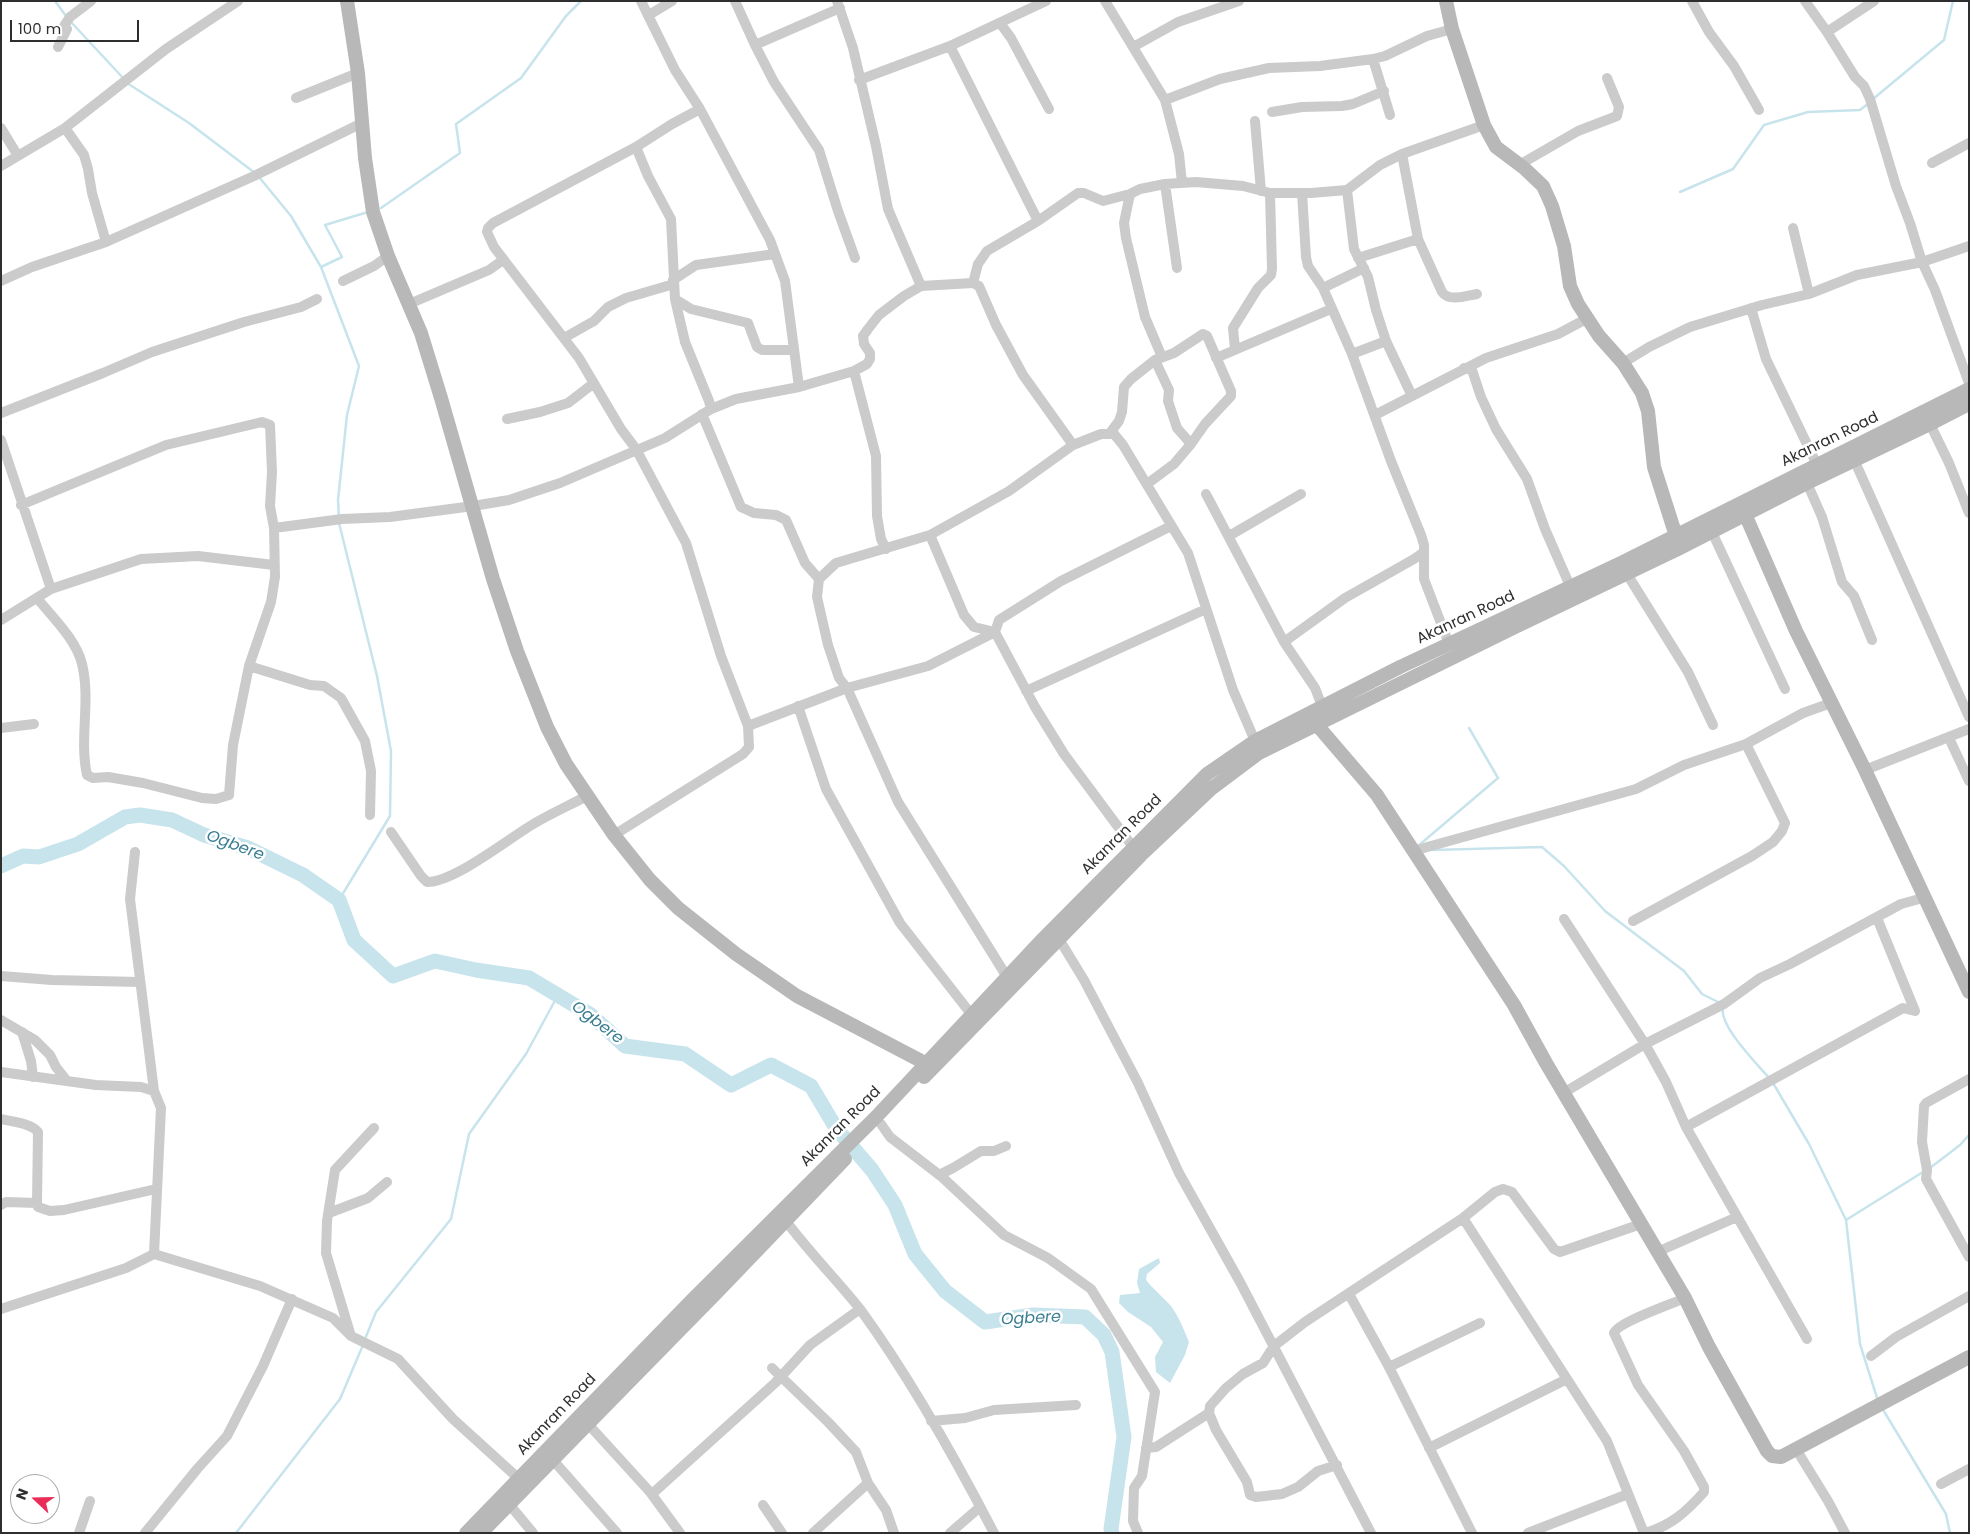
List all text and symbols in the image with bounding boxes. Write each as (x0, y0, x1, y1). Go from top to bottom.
scale bar (12, 10, 141, 42)
text: 100 m (18, 18, 61, 39)
street label: Akanran Road (1778, 409, 1882, 471)
street label: Akanran Road (1414, 587, 1518, 649)
street label: Akanran Road (1078, 791, 1166, 879)
water label: Ogbere (204, 827, 266, 865)
water label: Ogbere (567, 997, 627, 1049)
street label: Akanran Road (797, 1083, 885, 1171)
water label: Ogbere (1001, 1308, 1061, 1330)
street label: Akanran Road (514, 1371, 600, 1459)
north arrow (10, 1474, 60, 1524)
text: N (11, 1485, 33, 1502)

